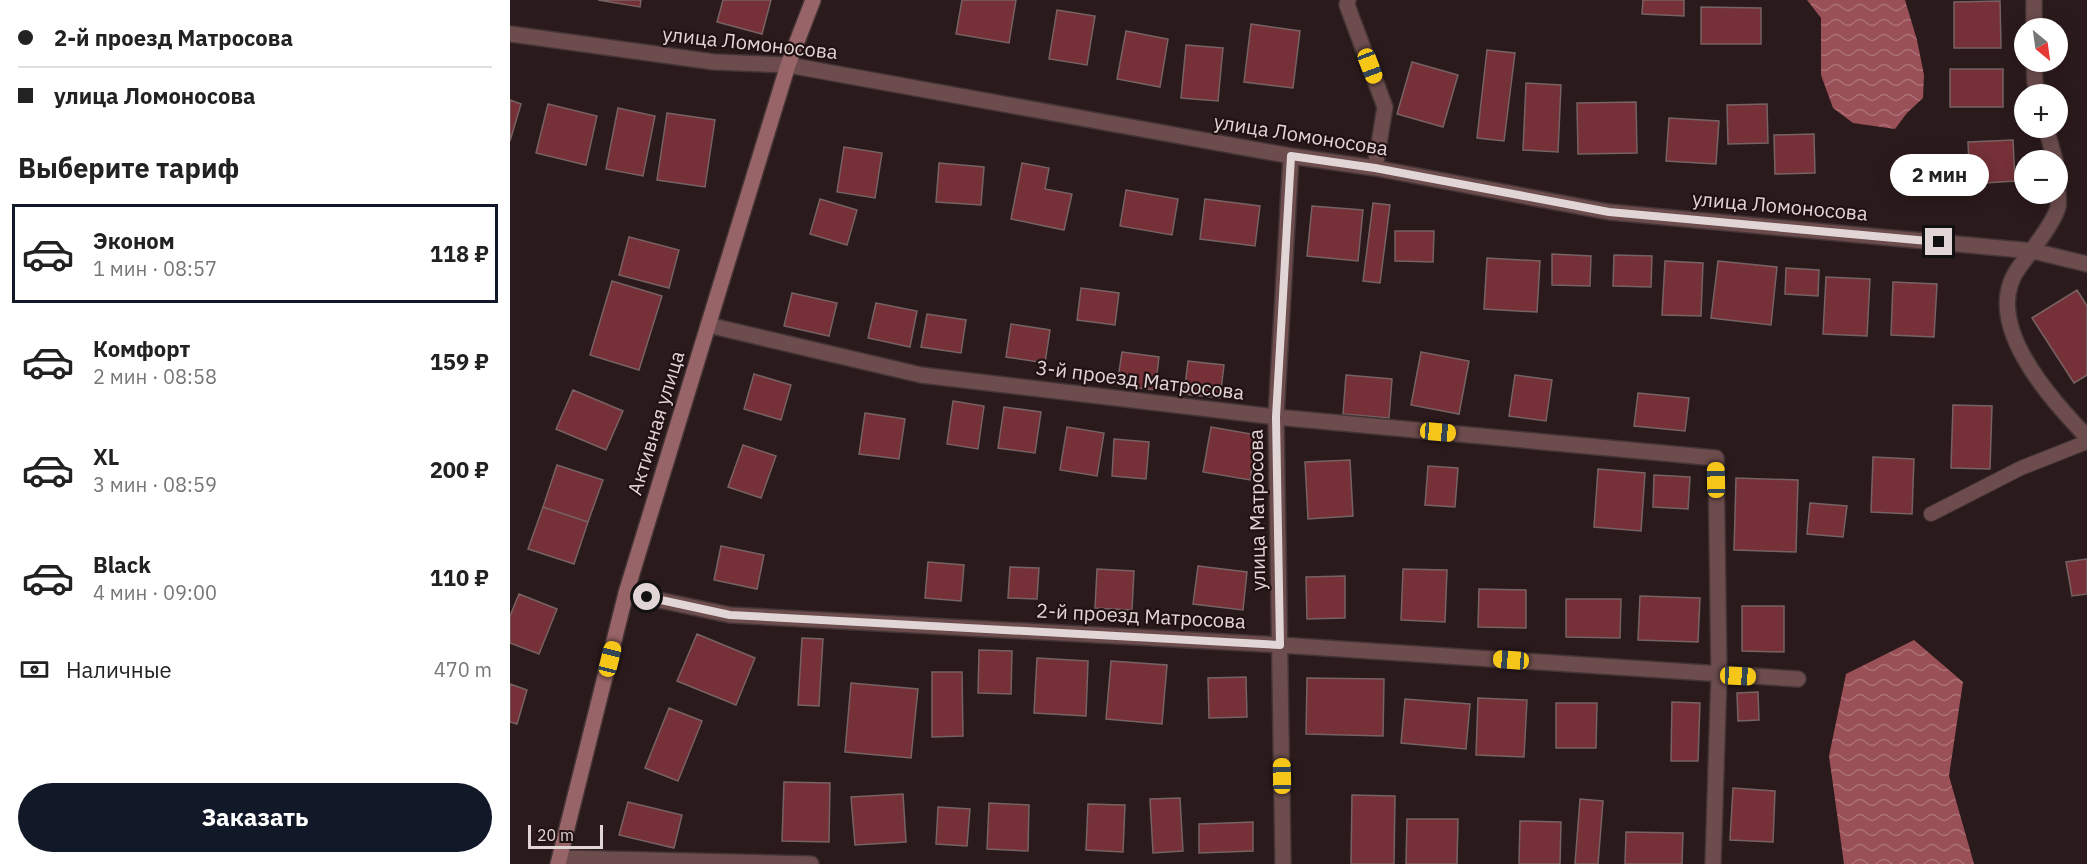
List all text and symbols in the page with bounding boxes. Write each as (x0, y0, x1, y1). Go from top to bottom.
north arrow (2014, 18, 2068, 72)
map controls (2014, 18, 2068, 204)
street label: улица Ломоносова (661, 20, 839, 65)
text: 2-й проезд Матросова (54, 23, 293, 52)
car (1355, 46, 1385, 86)
text: улица Ломоносова (54, 81, 256, 110)
button: + (2014, 84, 2068, 138)
street label: улица Ломоносова (1212, 107, 1390, 162)
text: Выберите тариф (18, 150, 239, 185)
button: − (2014, 150, 2068, 204)
callout: 2 мин (1890, 155, 1988, 197)
text: 2 мин (1912, 161, 1967, 188)
street label: улица Ломоносова (1691, 184, 1869, 227)
text: Эконом (93, 226, 175, 255)
icon: car (21, 227, 75, 281)
route end (1925, 228, 1952, 255)
text: 118 ₽ (430, 239, 489, 268)
text: 1 мин · 08:57 (93, 255, 217, 282)
text: Комфорт (93, 334, 190, 363)
icon: car (21, 335, 75, 389)
text: 159 ₽ (430, 347, 489, 376)
street label: Активная улица (621, 347, 690, 498)
street label: 3-й проезд Матросова (1034, 353, 1246, 406)
text: 2 мин · 08:58 (93, 363, 217, 390)
car (1419, 421, 1457, 443)
street label: улица Матросова (1242, 429, 1271, 591)
text: XL (93, 442, 119, 471)
icon: car (21, 443, 75, 497)
text: 200 ₽ (430, 455, 489, 484)
car (1707, 462, 1725, 498)
text: 3 мин · 08:59 (93, 471, 217, 498)
text: Black (93, 550, 151, 579)
icon: car (21, 551, 75, 605)
text: 110 ₽ (430, 563, 489, 592)
text: 4 мин · 09:00 (93, 579, 217, 606)
route start (633, 583, 660, 610)
street label: 2-й проезд Матросова (1035, 597, 1247, 634)
car (597, 639, 623, 679)
car (1492, 650, 1530, 670)
icon: cash (18, 653, 51, 686)
text: Наличные (66, 655, 172, 684)
text: 470 m (434, 656, 492, 683)
car (1720, 666, 1756, 686)
car (1273, 758, 1291, 794)
button: Заказать (18, 783, 492, 852)
scale bar (528, 822, 603, 850)
text: 20 m (537, 825, 574, 845)

